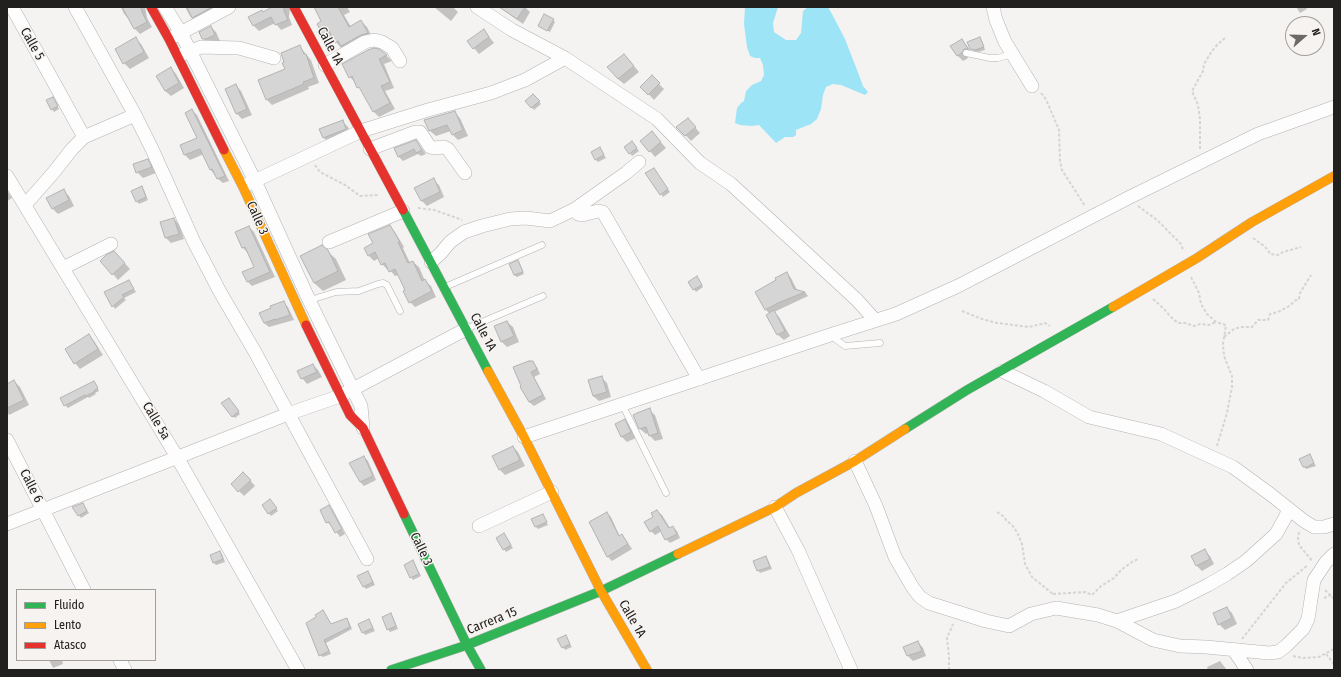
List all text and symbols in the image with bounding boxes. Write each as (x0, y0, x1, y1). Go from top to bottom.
north arrow (1285, 16, 1325, 56)
street label: Calle 1A (314, 24, 346, 68)
street label: Calle 5 (17, 25, 47, 63)
text: N (1309, 27, 1323, 37)
street label: Calle 3 (243, 199, 271, 237)
street label: Calle 1A (467, 310, 499, 354)
street label: Calle 5a (139, 399, 173, 443)
street label: Calle 6 (16, 467, 46, 505)
street label: Calle 3 (406, 530, 436, 568)
legend (16, 589, 156, 661)
street label: Calle 1A (615, 597, 649, 641)
text: Fluido (54, 598, 84, 612)
street label: Carrera 15 (465, 604, 519, 638)
text: Lento (54, 618, 81, 632)
text: Atasco (54, 638, 86, 652)

